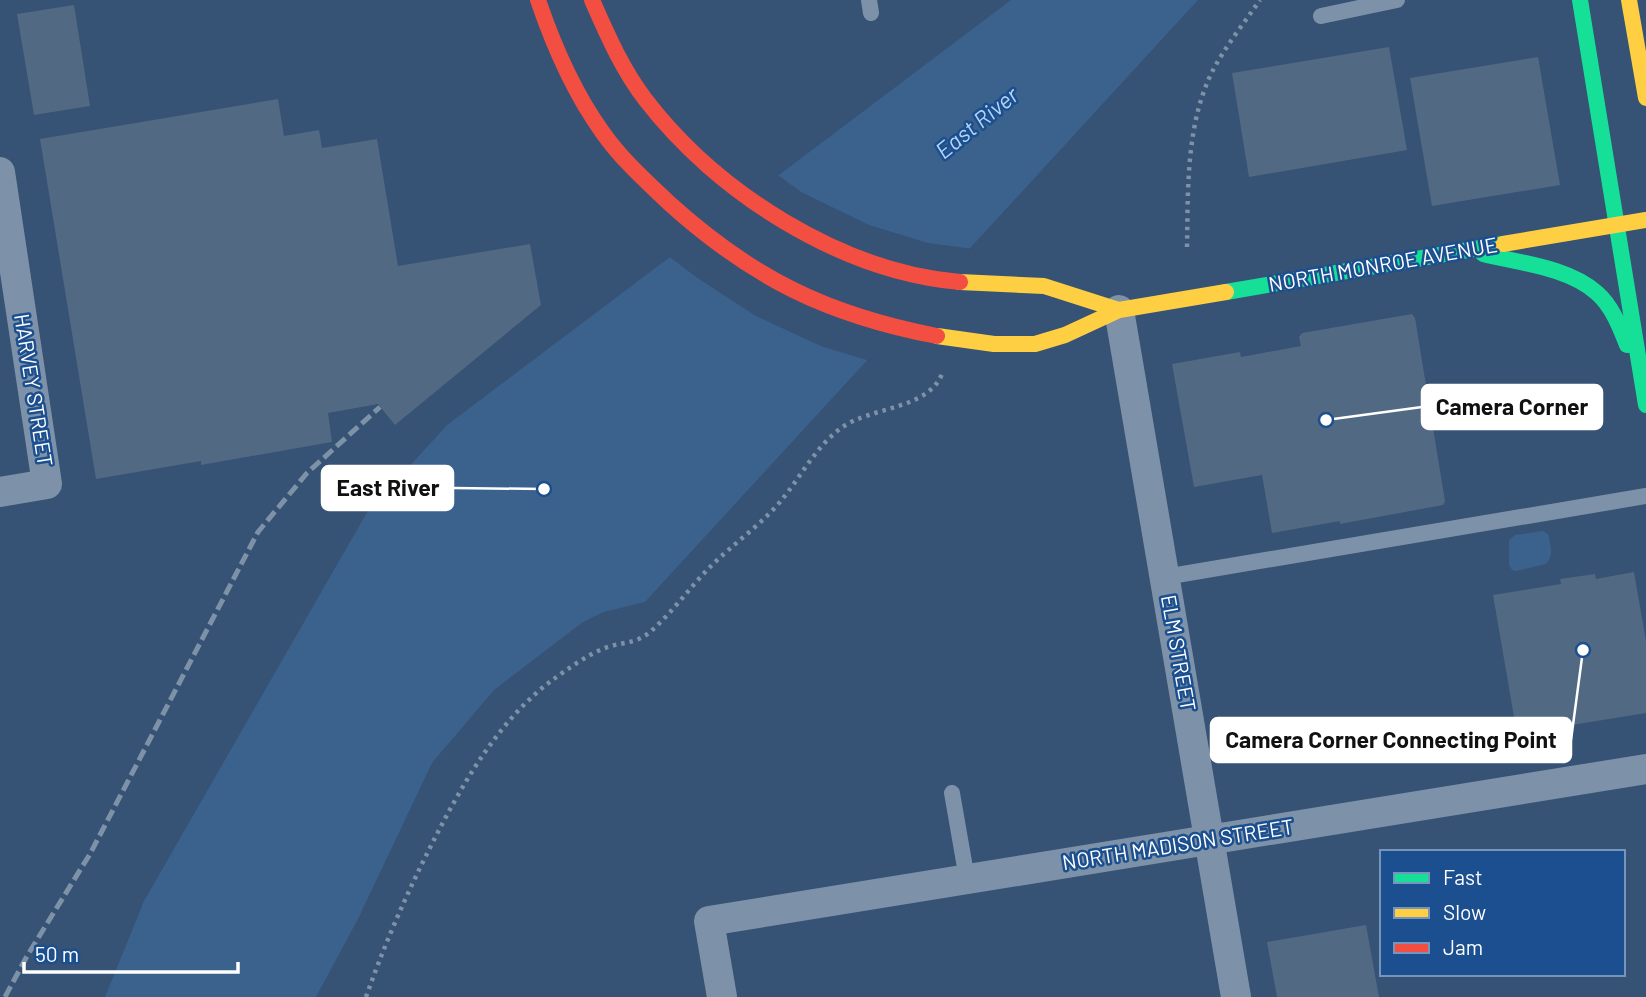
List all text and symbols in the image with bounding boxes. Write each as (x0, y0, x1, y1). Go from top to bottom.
water label: East River (929, 80, 1024, 164)
street label: NORTH MONROE AVENUE (1266, 231, 1499, 296)
street label: HARVEY STREET (10, 312, 59, 468)
callout: Camera Corner (1422, 385, 1602, 429)
text: Camera Corner (1436, 392, 1588, 420)
callout: East River (322, 466, 453, 510)
text: East River (337, 473, 440, 501)
street label: ELM STREET (1157, 593, 1202, 713)
callout: Camera Corner Connecting Point (1211, 718, 1571, 762)
text: Camera Corner Connecting Point (1225, 725, 1557, 753)
street label: NORTH MADISON STREET (1060, 813, 1295, 874)
legend (1380, 850, 1625, 976)
text: Fast (1443, 864, 1483, 889)
text: Slow (1443, 899, 1486, 924)
scale bar (24, 930, 238, 974)
text: Jam (1443, 934, 1483, 959)
text: 50 m (35, 941, 79, 966)

